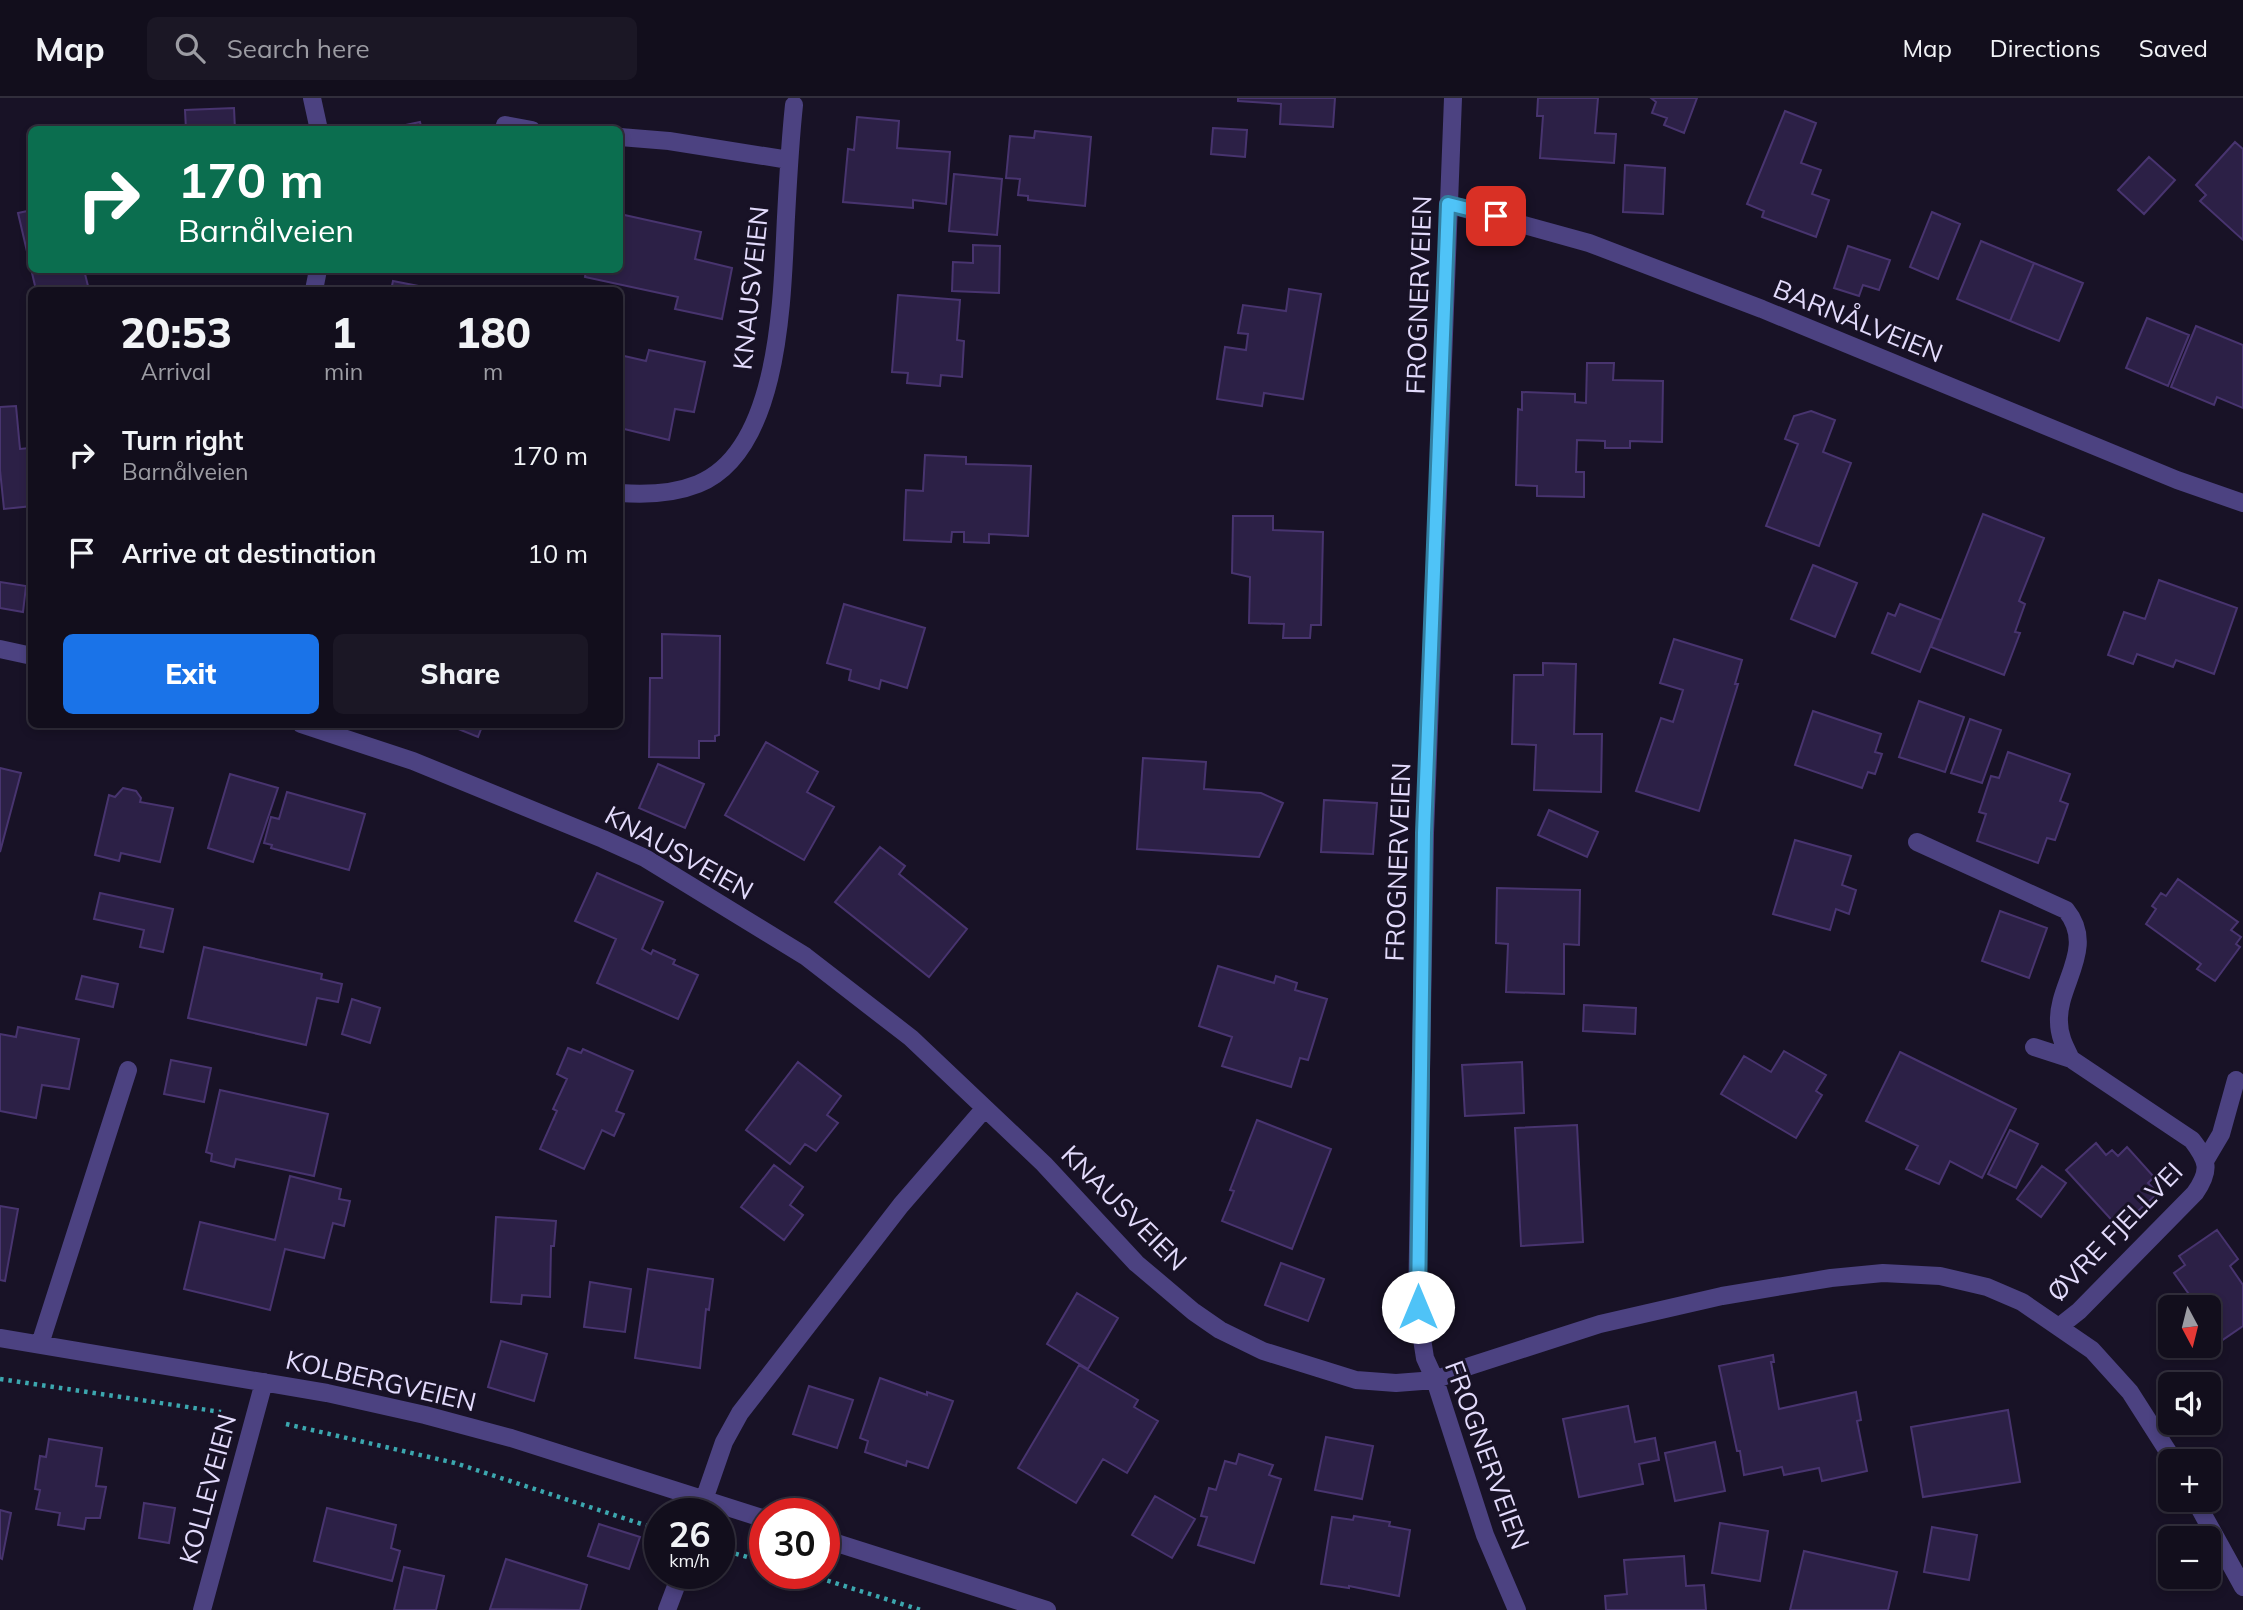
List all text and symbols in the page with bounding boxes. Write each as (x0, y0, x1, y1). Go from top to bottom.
search box (147, 17, 637, 80)
text: Map (35, 28, 105, 69)
icon: search (171, 29, 209, 67)
text: Search here (227, 32, 370, 65)
text: Map (1902, 33, 1952, 63)
text: Directions (1990, 33, 2101, 63)
text: Saved (2139, 33, 2208, 63)
text: 170 m (178, 149, 324, 210)
icon: right (63, 154, 154, 245)
pin (1466, 186, 1526, 246)
street label: FROGNERVEIEN (1399, 195, 1438, 395)
icon: arrive (1477, 197, 1515, 235)
street label: KNAUSVEIEN (725, 204, 776, 372)
text: Barnålveien (178, 210, 354, 250)
street label: BARNÅLVEIEN (1769, 272, 1948, 369)
text: 20:53 (120, 306, 232, 359)
text: 1 (331, 306, 356, 359)
text: 180 (455, 306, 531, 359)
text: Arrival (141, 357, 211, 386)
text: min (324, 357, 363, 386)
text: m (483, 357, 503, 386)
text: Turn right (122, 424, 243, 457)
icon: right (63, 436, 101, 474)
text: 170 m (512, 439, 588, 472)
text: Barnålveien (122, 457, 249, 486)
icon: arrive (63, 534, 101, 572)
text: Arrive at destination (122, 537, 377, 570)
text: 10 m (527, 537, 588, 570)
button: Exit (63, 634, 319, 714)
button: Share (333, 634, 588, 714)
street label: FROGNERVEIEN (1378, 762, 1417, 962)
street label: KNAUSVEIEN (599, 798, 759, 907)
street label: KNAUSVEIEN (1054, 1138, 1194, 1278)
street label: ØVRE FJELLVEI (2040, 1155, 2189, 1308)
position arrow (1381, 1270, 1455, 1344)
north arrow (2158, 1295, 2221, 1358)
map controls (2158, 1295, 2221, 1589)
street label: KOLBERGVEIEN (283, 1343, 480, 1418)
street label: FROGNERVEIEN (1438, 1356, 1537, 1554)
button: sound (2158, 1372, 2221, 1435)
street label: KOLLEVEIEN (172, 1410, 243, 1568)
button: + (2158, 1449, 2221, 1512)
speed limit sign: 30 (749, 1498, 840, 1589)
text: 26 (668, 1512, 711, 1556)
button: − (2158, 1526, 2221, 1589)
text: km/h (669, 1549, 710, 1572)

